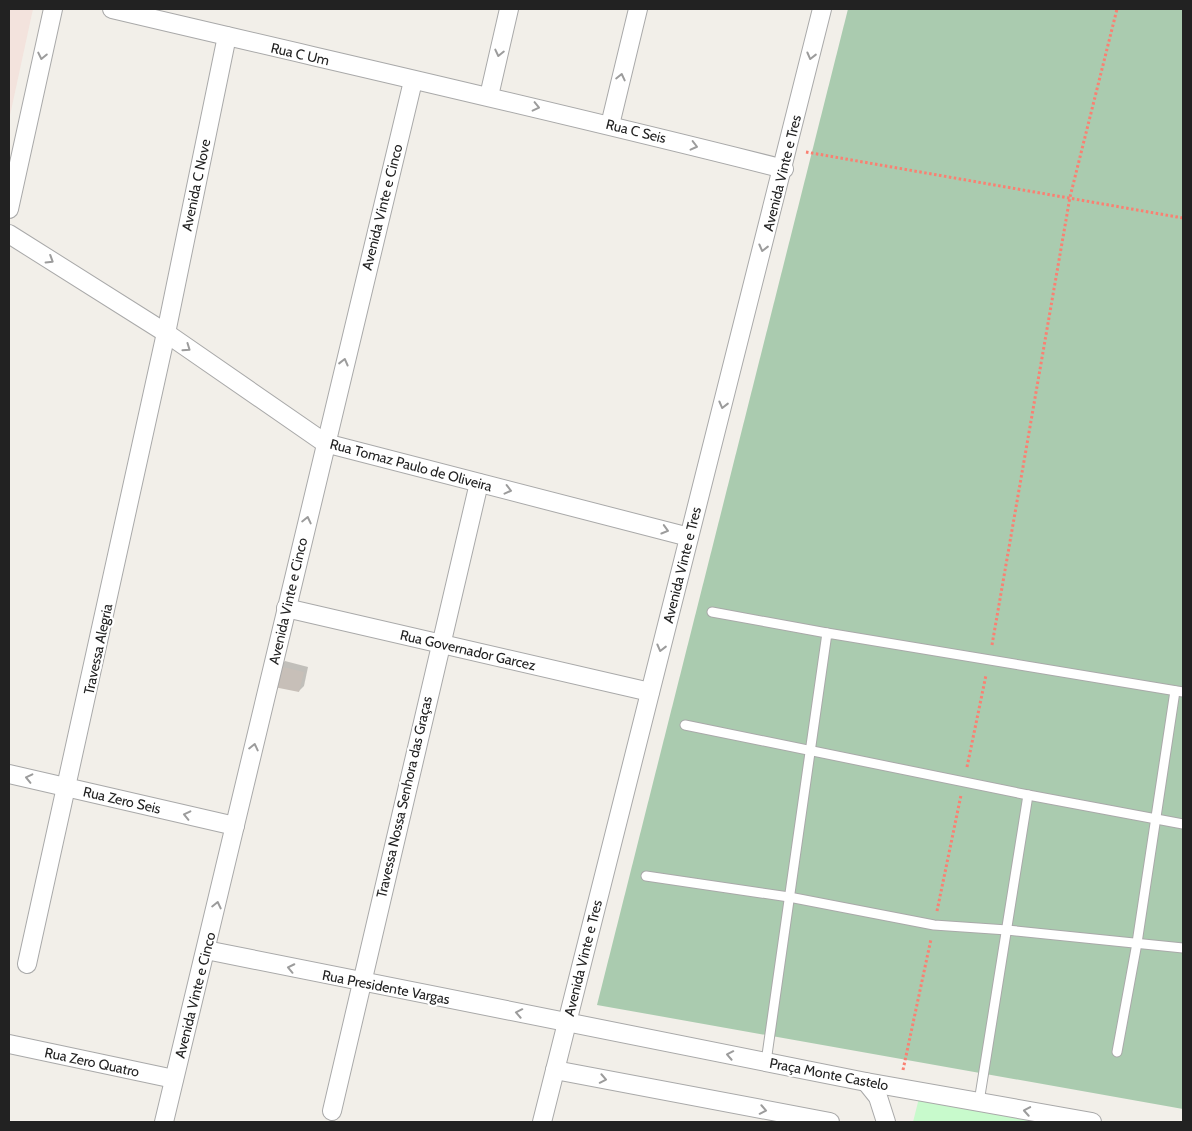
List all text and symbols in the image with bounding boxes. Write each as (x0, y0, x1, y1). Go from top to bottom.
street label: Rua C Um (269, 39, 331, 69)
one-way arrow (494, 48, 505, 57)
one-way arrow (37, 52, 48, 61)
one-way arrow (806, 52, 817, 61)
one-way arrow (615, 73, 626, 82)
one-way arrow (532, 102, 540, 112)
street label: Avenida Vinte e Tres (759, 113, 805, 233)
street label: Rua C Seis (604, 115, 668, 147)
street label: Avenida C Nove (177, 137, 215, 233)
one-way arrow (689, 140, 698, 151)
street label: Avenida Vinte e Cinco (358, 142, 406, 272)
one-way arrow (759, 243, 769, 251)
one-way arrow (44, 254, 54, 263)
one-way arrow (181, 342, 191, 351)
one-way arrow (339, 359, 349, 367)
one-way arrow (718, 401, 729, 410)
street label: Rua Tomaz Paulo de Oliveira (328, 435, 494, 495)
one-way arrow (503, 484, 512, 495)
street label: Avenida Vinte e Tres (659, 505, 705, 625)
one-way arrow (301, 516, 312, 525)
one-way arrow (660, 525, 669, 535)
street label: Avenida Vinte e Cinco (265, 536, 311, 666)
street label: Travessa Alegria (80, 602, 116, 696)
street label: Rua Governador Garcez (398, 626, 538, 674)
one-way arrow (657, 643, 667, 651)
street label: Travessa Nossa Senhora das Graças (372, 694, 436, 900)
one-way arrow (248, 743, 258, 751)
one-way arrow (24, 773, 33, 784)
street label: Rua Zero Seis (81, 782, 163, 818)
one-way arrow (183, 810, 192, 821)
street label: Avenida Vinte e Tres (560, 898, 606, 1018)
one-way arrow (211, 900, 222, 909)
street label: Avenida Vinte e Cinco (171, 930, 219, 1060)
one-way arrow (286, 963, 295, 973)
street label: Rua Presidente Vargas (321, 966, 452, 1008)
one-way arrow (514, 1009, 523, 1019)
street label: Rua Zero Quatro (43, 1043, 141, 1081)
one-way arrow (725, 1050, 734, 1061)
street label: Praça Monte Castelo (768, 1054, 890, 1094)
one-way arrow (599, 1074, 608, 1084)
one-way arrow (759, 1104, 767, 1114)
one-way arrow (1022, 1106, 1031, 1116)

